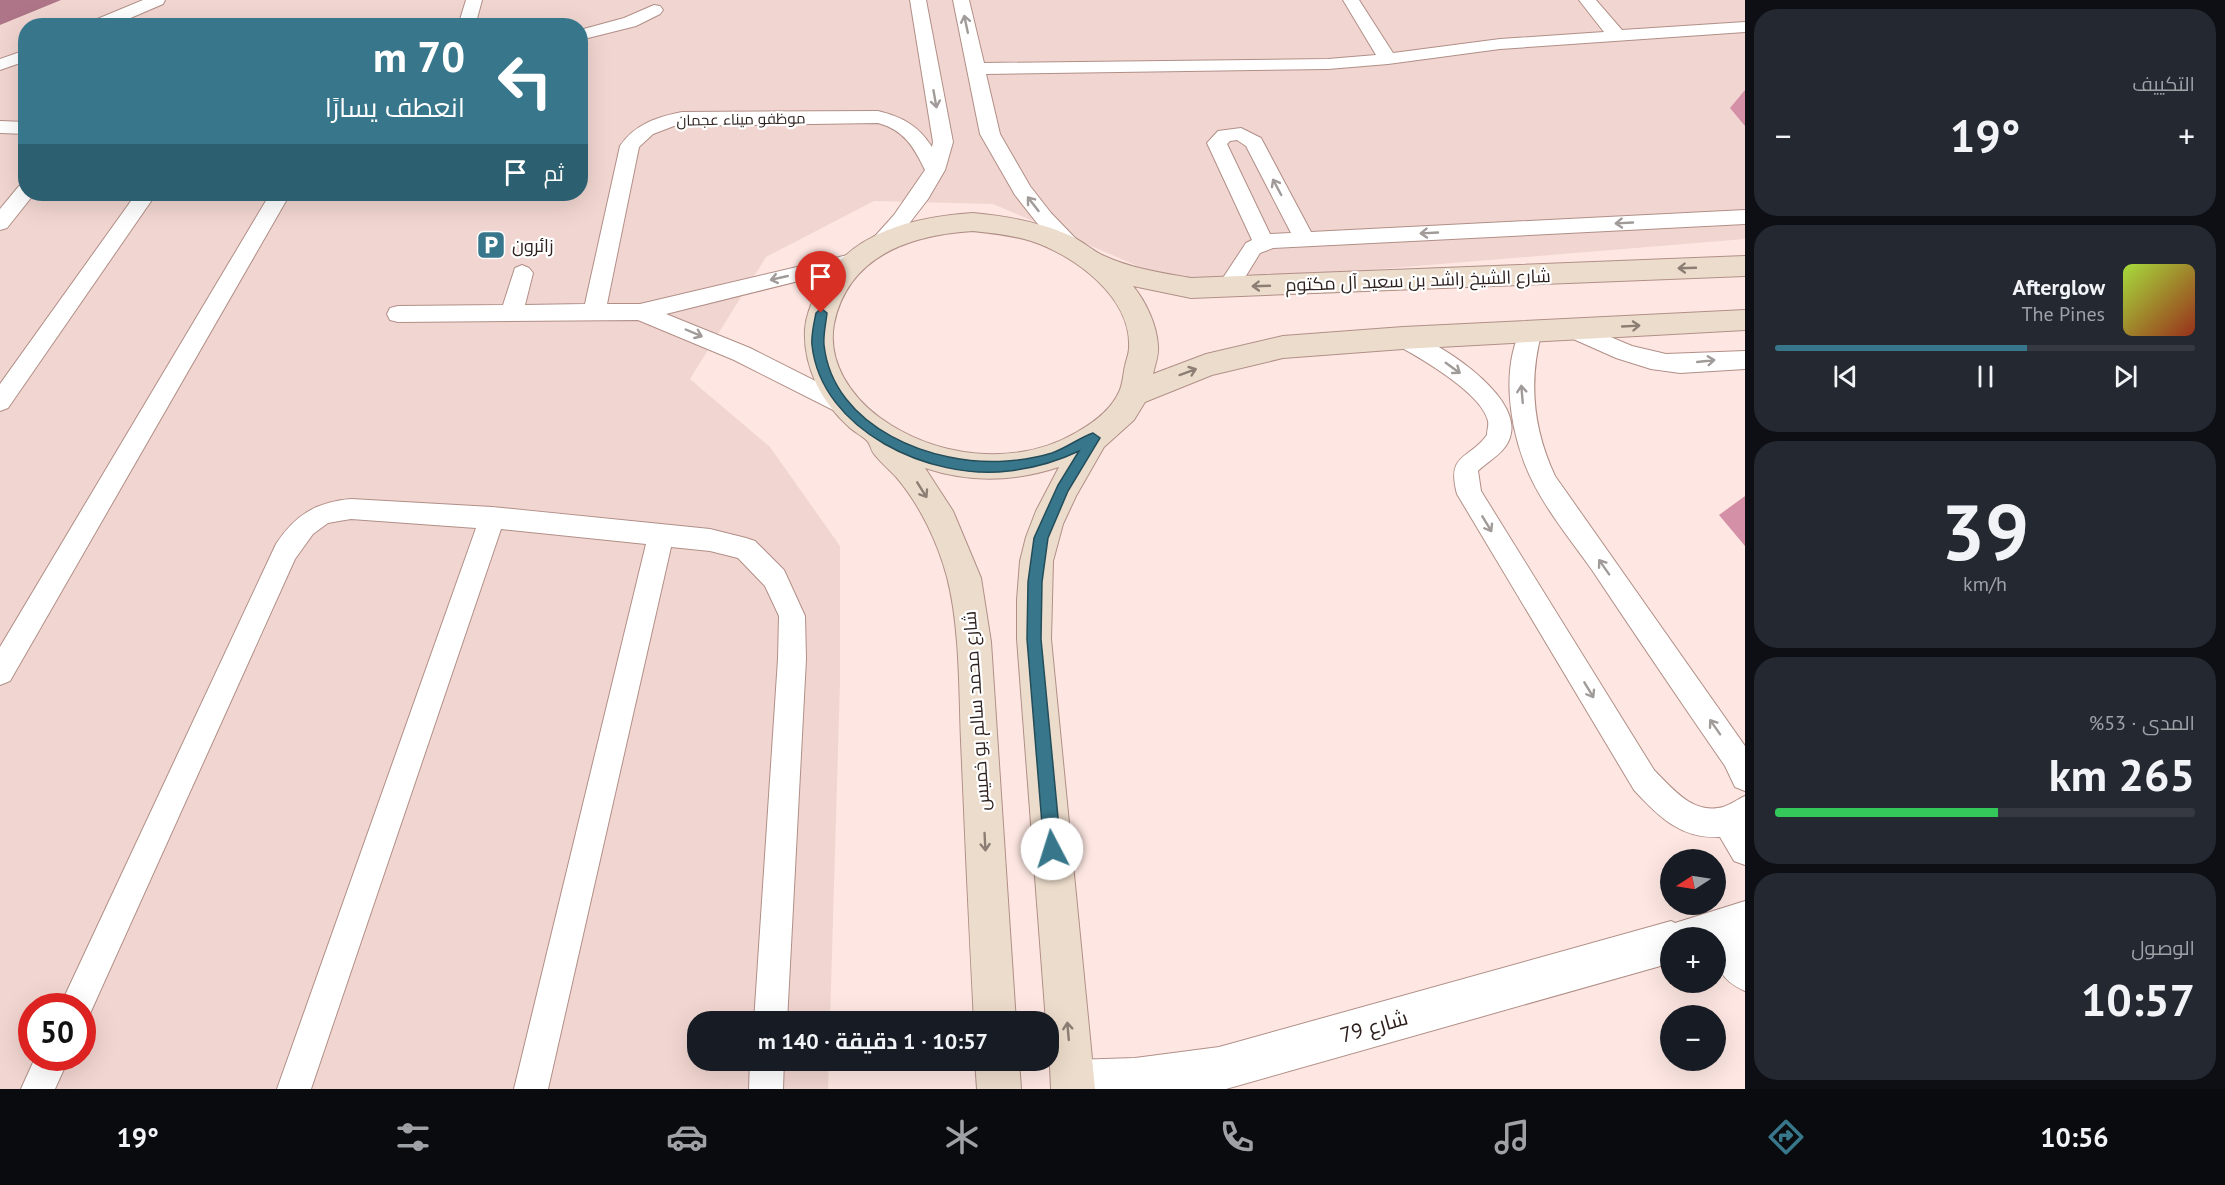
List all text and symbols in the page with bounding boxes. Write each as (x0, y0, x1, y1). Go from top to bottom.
one-way arrow (960, 14, 971, 34)
text: 70 m (373, 29, 465, 84)
icon: left (486, 42, 564, 120)
text: التكييف (2132, 71, 2195, 97)
one-way arrow (930, 89, 941, 108)
text: انعطف يسارًا (325, 90, 465, 124)
text: 19° (1950, 106, 2020, 164)
street label: موظفو ميناء عجمان (676, 108, 806, 131)
text: − (1775, 114, 1792, 157)
text: + (2178, 114, 2195, 157)
icon: arrive (499, 156, 532, 189)
text: ثم (544, 159, 564, 187)
one-way arrow (1271, 178, 1282, 196)
one-way arrow (1026, 196, 1039, 212)
one-way arrow (1614, 217, 1634, 228)
one-way arrow (1419, 227, 1439, 238)
parking icon: زائرون (475, 229, 507, 261)
place label: زائرون (512, 234, 554, 257)
pin (795, 251, 846, 313)
icon: arrive (804, 260, 837, 293)
one-way arrow (1677, 263, 1697, 274)
street label: شارع الشيخ راشد بن سعيد آل مكتوم (1285, 264, 1551, 297)
one-way arrow (770, 273, 789, 285)
text: Afterglow (2013, 273, 2105, 301)
one-way arrow (1251, 281, 1271, 292)
text: The Pines (2021, 301, 2105, 327)
one-way arrow (1620, 320, 1640, 331)
one-way arrow (684, 328, 703, 339)
one-way arrow (1695, 355, 1715, 366)
icon: previous (1829, 360, 1862, 393)
icon: pause (1969, 360, 2002, 393)
icon: next (2109, 360, 2142, 393)
one-way arrow (1445, 362, 1461, 375)
one-way arrow (1178, 366, 1196, 377)
one-way arrow (1516, 385, 1527, 405)
one-way arrow (916, 481, 928, 498)
text: 39 (1941, 481, 2029, 582)
one-way arrow (1482, 515, 1494, 532)
one-way arrow (1598, 559, 1610, 575)
text: km/h (1963, 571, 2007, 597)
street label: شارع محمد سالم بو خميس (958, 610, 995, 812)
one-way arrow (1584, 681, 1596, 698)
text: المدى · 53% (2089, 710, 2195, 736)
one-way arrow (1709, 719, 1721, 736)
text: 265 km (2049, 745, 2195, 803)
position arrow (1020, 817, 1084, 881)
one-way arrow (980, 831, 991, 851)
north arrow (1660, 849, 1726, 915)
map controls (1660, 849, 1726, 1071)
button: + (1660, 927, 1726, 993)
text: الوصول (2131, 935, 2195, 961)
text: 10:57 (2081, 970, 2195, 1028)
speed limit sign: 50 (18, 993, 96, 1071)
street label: شارع 79 (1337, 1003, 1411, 1049)
button: − (1660, 1005, 1726, 1071)
one-way arrow (1062, 1021, 1073, 1041)
text: 10:57 · 1 دقيقة · 140 m (758, 1027, 988, 1055)
icon: filters (392, 1116, 434, 1158)
icon: car (666, 1116, 708, 1158)
icon: climate (941, 1116, 983, 1158)
icon: phone (1216, 1116, 1258, 1158)
icon: music (1491, 1116, 1533, 1158)
icon: directions (1765, 1116, 1807, 1158)
text: 19° (116, 1120, 159, 1154)
text: 10:56 (2040, 1120, 2109, 1154)

